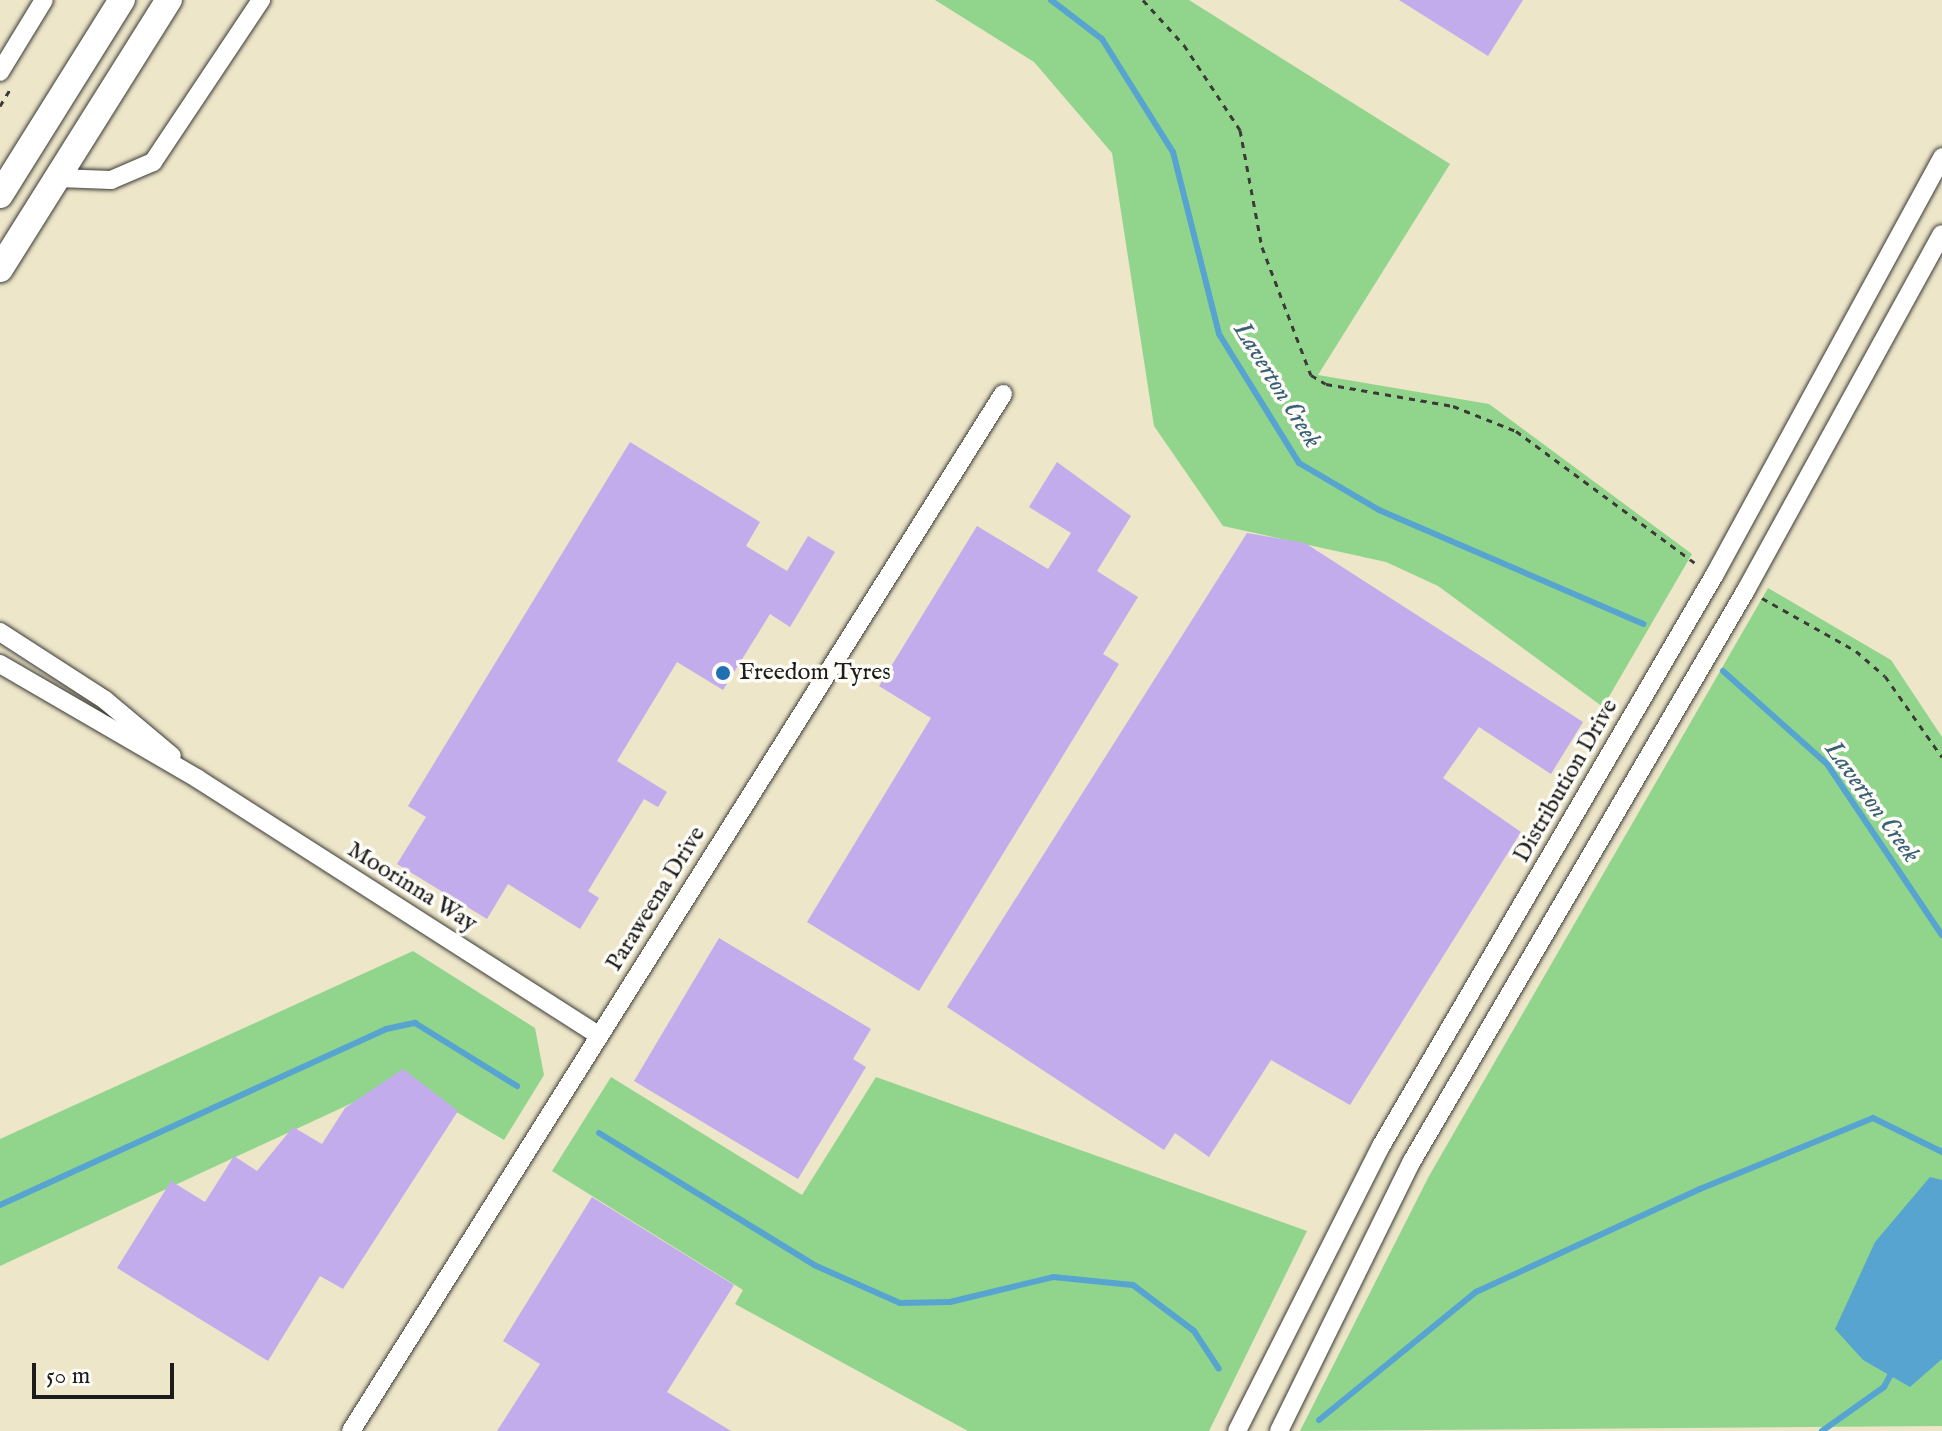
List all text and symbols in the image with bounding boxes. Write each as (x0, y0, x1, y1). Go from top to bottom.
water label: Laverton Creek (1226, 316, 1328, 454)
place label: Freedom Tyres (739, 659, 891, 687)
marker: Freedom Tyres (714, 664, 732, 682)
street label: Distribution Drive (1508, 694, 1624, 868)
water label: Laverton Creek (1817, 735, 1927, 869)
street label: Paraweena Drive (600, 821, 712, 977)
street label: Moorinna Way (342, 836, 482, 938)
scale bar (36, 1347, 178, 1397)
text: 50 m (46, 1361, 90, 1392)

